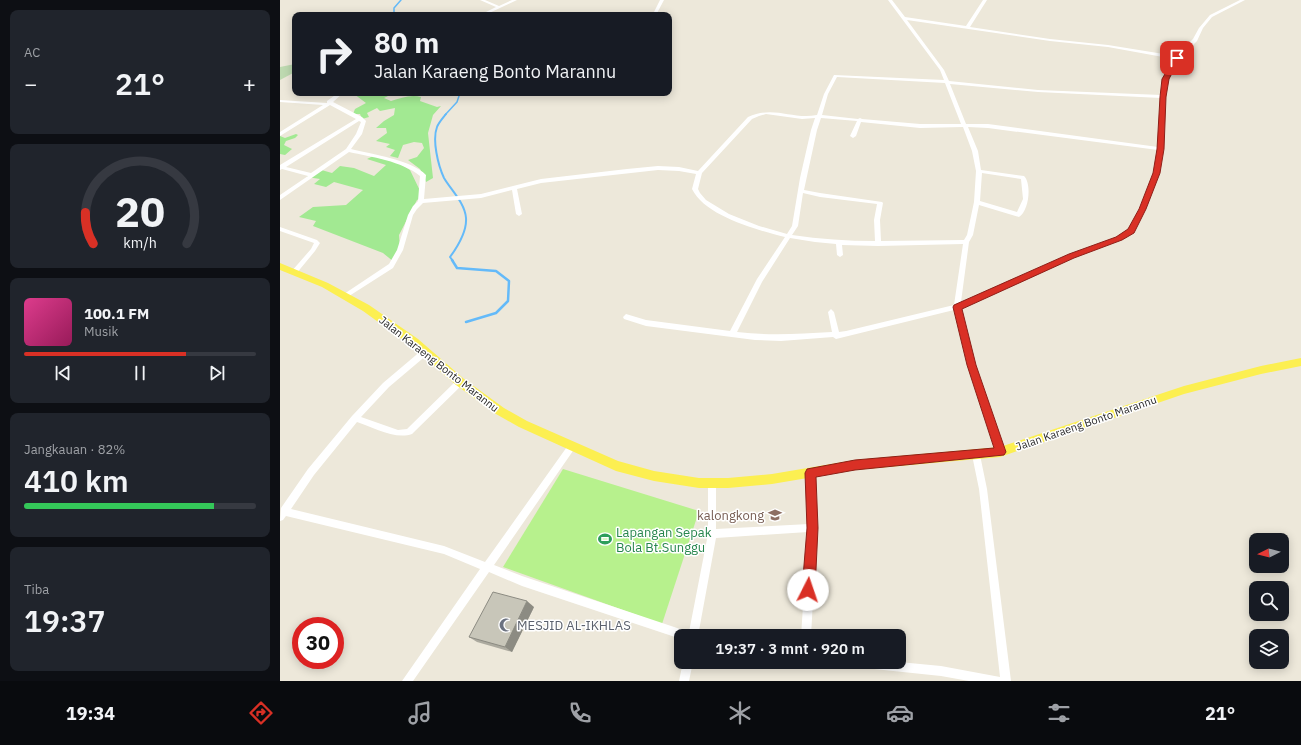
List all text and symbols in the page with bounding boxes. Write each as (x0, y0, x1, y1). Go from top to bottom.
text: 80 m (374, 24, 439, 61)
icon: right (308, 28, 360, 80)
pin (1160, 41, 1194, 75)
text: AC (24, 44, 40, 61)
icon: arrive (1166, 47, 1188, 69)
text: Jalan Karaeng Bonto Marannu (374, 60, 616, 83)
text: 21° (115, 64, 165, 103)
text: − (24, 69, 37, 98)
text: + (243, 69, 256, 98)
text: 20 (115, 184, 165, 238)
text: km/h (123, 233, 157, 252)
text: 100.1 FM (84, 304, 149, 323)
street label: Jalan Karaeng Bonto Marannu (376, 313, 502, 415)
text: Musik (84, 323, 118, 340)
icon: previous (52, 362, 74, 384)
icon: pause (129, 362, 151, 384)
icon: next (206, 362, 228, 384)
street label: Jalan Karaeng Bonto Marannu (1014, 392, 1158, 454)
text: Jangkauan · 82% (24, 441, 125, 458)
text: 410 km (24, 461, 129, 500)
place label: kalongkong (697, 507, 764, 524)
school or university icon: kalongkong (767, 507, 783, 523)
place label: Lapangan Sepak Bola Bt.Sunggu (616, 524, 712, 556)
sports icon: Lapangan Sepak Bola Bt.Sunggu (597, 531, 613, 547)
north arrow (1249, 533, 1289, 573)
map controls (1249, 533, 1289, 669)
position arrow (787, 569, 829, 611)
text: Tiba (24, 581, 49, 598)
button: search (1249, 581, 1289, 621)
text: 19:37 (24, 601, 106, 640)
speed limit sign: 30 (292, 617, 344, 669)
mosque icon: MESJID AL-IKHLAS (498, 617, 514, 633)
place label: MESJID AL-IKHLAS (517, 617, 631, 634)
button: layers (1249, 629, 1289, 669)
text: 19:37 · 3 mnt · 920 m (715, 639, 865, 658)
icon: directions (247, 699, 275, 727)
icon: music (406, 699, 434, 727)
icon: phone (566, 699, 594, 727)
icon: climate (726, 699, 754, 727)
icon: car (886, 699, 914, 727)
icon: filters (1045, 699, 1073, 727)
text: 19:34 (66, 702, 115, 725)
text: 21° (1205, 702, 1235, 725)

